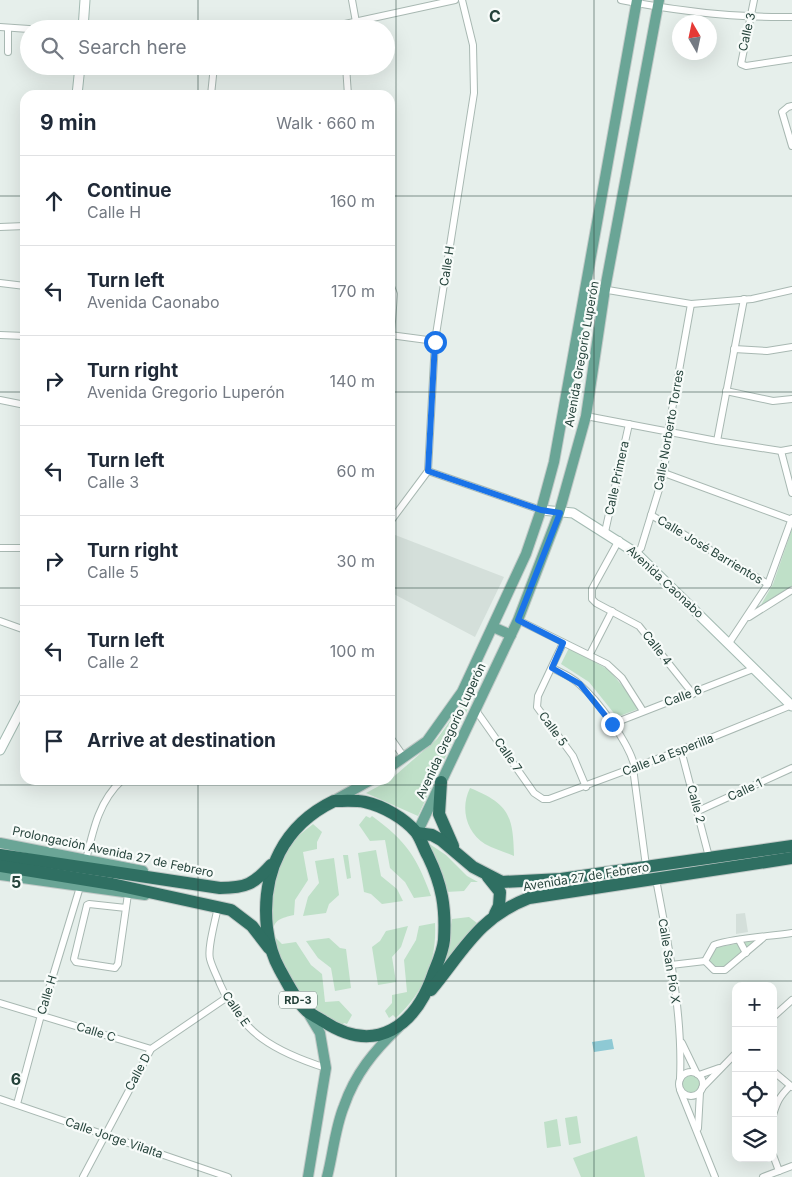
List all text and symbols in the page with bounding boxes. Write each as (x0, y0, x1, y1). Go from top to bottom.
text: C (489, 6, 501, 26)
street label: Calle 3 (735, 11, 758, 53)
north arrow (672, 15, 717, 60)
search box (20, 20, 395, 75)
icon: search (38, 34, 66, 62)
text: Search here (78, 36, 187, 59)
text: 9 min (40, 110, 97, 135)
text: Walk · 660 m (276, 113, 375, 133)
text: Continue (87, 179, 172, 202)
icon: ahead (40, 187, 68, 215)
text: 160 m (330, 191, 375, 211)
text: Calle H (87, 202, 141, 222)
street label: Calle H (436, 245, 457, 287)
text: Turn left (87, 269, 165, 292)
icon: left (40, 277, 68, 305)
street label: Avenida Gregorio Luperón (561, 280, 602, 428)
text: 170 m (331, 281, 375, 301)
text: Avenida Caonabo (87, 292, 220, 312)
route start (424, 331, 447, 354)
text: Turn right (87, 359, 178, 382)
icon: right (40, 367, 68, 395)
street label: Calle Norberto Torres (650, 368, 687, 491)
text: 140 m (330, 371, 375, 391)
text: Avenida Gregorio Luperón (87, 382, 285, 402)
street label: Calle Primera (601, 439, 632, 516)
text: Turn left (87, 449, 165, 472)
icon: left (40, 457, 68, 485)
text: 60 m (336, 461, 375, 481)
text: Calle 3 (87, 472, 139, 492)
street label: Calle José Barrientos (655, 512, 766, 587)
text: Turn right (87, 539, 178, 562)
street label: Avenida Caonabo (624, 542, 707, 621)
icon: right (40, 547, 68, 575)
text: 30 m (337, 551, 375, 571)
text: Calle 5 (87, 562, 139, 582)
street label: Calle 4 (639, 628, 676, 668)
text: Turn left (87, 629, 165, 652)
icon: left (40, 637, 68, 665)
text: 100 m (330, 641, 375, 661)
text: Calle 2 (87, 652, 139, 672)
street label: Avenida Gregorio Luperón (412, 660, 489, 801)
street label: Calle 6 (662, 682, 704, 709)
street label: Calle 5 (536, 709, 571, 749)
route end (601, 713, 624, 736)
icon: arrive (40, 727, 68, 755)
text: Arrive at destination (87, 729, 276, 752)
street label: Calle La Esperilla (620, 730, 716, 779)
street label: Calle 7 (491, 735, 526, 775)
street label: Calle 1 (725, 775, 765, 804)
street label: Calle 2 (684, 783, 709, 825)
street label: Prolongación Avenida 27 de Febrero (11, 823, 215, 880)
street label: Avenida 27 de Febrero (522, 859, 650, 894)
text: 5 (11, 872, 21, 892)
street label: Calle San Pío X (655, 917, 684, 1005)
street label: Calle H (33, 973, 60, 1016)
map controls (732, 982, 777, 1162)
button: + (732, 982, 777, 1027)
street label: Calle E (219, 988, 254, 1029)
road number: RD-3 (279, 992, 317, 1008)
street label: Calle C (75, 1018, 118, 1045)
button: − (732, 1027, 777, 1072)
street label: Calle D (121, 1050, 154, 1093)
text: 6 (11, 1069, 21, 1089)
button: locate (732, 1072, 777, 1117)
street label: Calle Jorge Vilalta (63, 1114, 165, 1161)
button: layers (732, 1117, 777, 1162)

